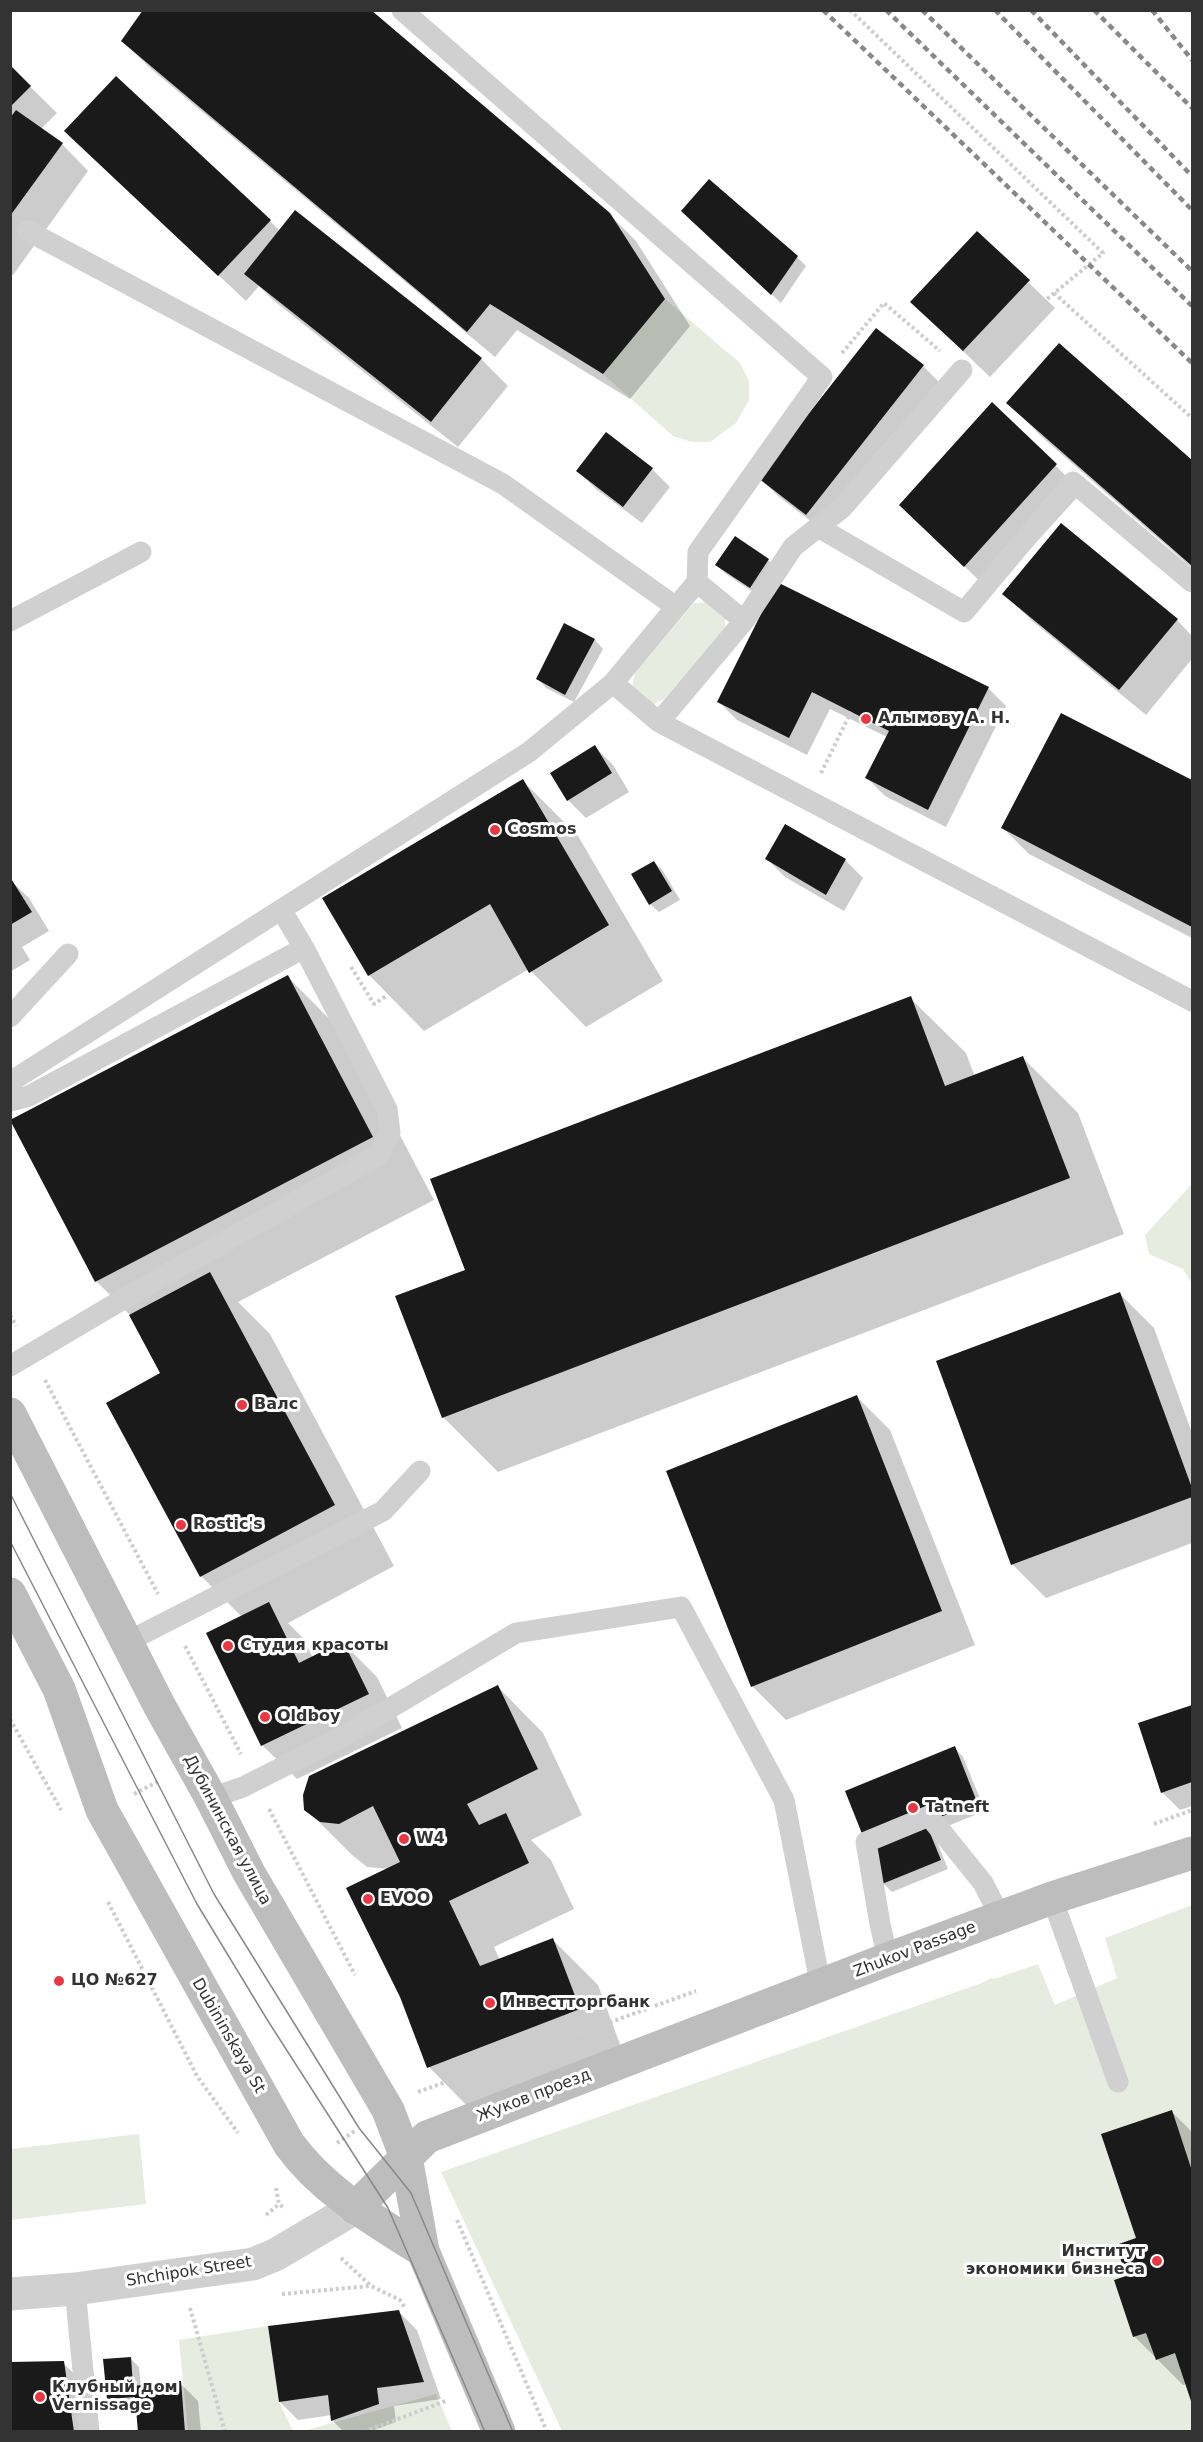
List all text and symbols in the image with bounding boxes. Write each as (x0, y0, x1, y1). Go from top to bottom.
place label: Алымову А. Н. (878, 709, 1010, 729)
marker: Алымову А. Н. (859, 712, 873, 726)
place label: Cosmos (507, 820, 576, 840)
marker: Cosmos (488, 823, 502, 837)
place label: Валс (254, 1395, 298, 1415)
marker: Валс (235, 1398, 249, 1412)
place label: Rostic's (193, 1515, 263, 1535)
marker: Rostic's (174, 1518, 188, 1532)
place label: Студия красоты (240, 1636, 389, 1656)
marker: Студия красоты (221, 1639, 235, 1653)
place label: Oldboy (277, 1707, 340, 1727)
marker: Oldboy (258, 1710, 272, 1724)
street label: Дубининская улица (179, 1752, 275, 1908)
place label: Tatneft (925, 1798, 989, 1818)
marker: Tatneft (906, 1801, 920, 1815)
place label: W4 (416, 1829, 445, 1849)
marker: W4 (397, 1832, 411, 1846)
place label: EVOO (380, 1889, 430, 1909)
marker: EVOO (361, 1892, 375, 1906)
street label: Zhukov Passage (851, 1918, 979, 1982)
place label: ЦО №627 (71, 1971, 158, 1991)
marker: ЦО №627 (52, 1974, 66, 1988)
street label: Dubininskaya St (187, 1975, 269, 2097)
place label: Инвестторгбанк (502, 1993, 650, 2013)
marker: Инвестторгбанк (483, 1996, 497, 2010)
street label: Жуков проезд (474, 2065, 594, 2127)
place label: Институт экономики бизнеса (966, 2242, 1145, 2280)
street label: Shchipok Street (125, 2253, 253, 2291)
marker: Институт экономики бизнеса (1150, 2254, 1164, 2268)
place label: Клубный дом Vernissage (52, 2378, 178, 2416)
marker: Клубный дом Vernissage (33, 2390, 47, 2404)

